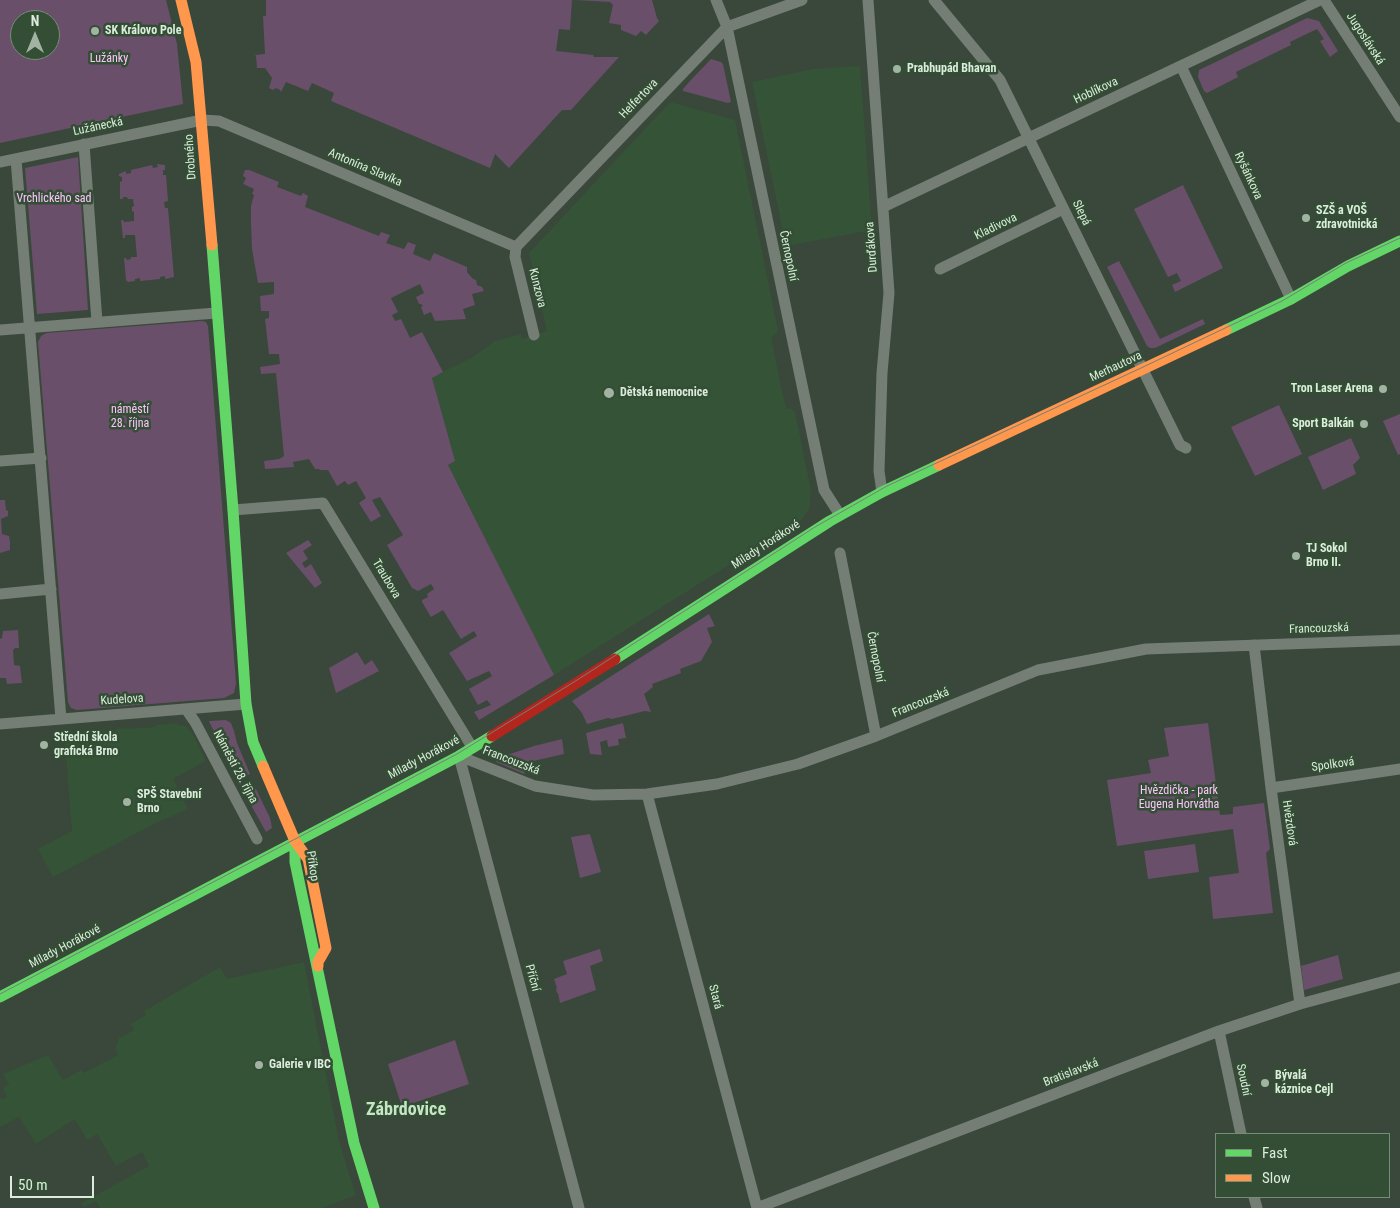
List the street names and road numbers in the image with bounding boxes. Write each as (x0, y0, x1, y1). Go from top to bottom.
street label: Jugoslávská (1343, 10, 1387, 68)
street label: Hoblíkova (1072, 75, 1120, 107)
street label: Helfertova (617, 76, 661, 122)
street label: Lužánecká (72, 115, 124, 139)
street label: Drobného (182, 134, 200, 180)
street label: Antonína Slavíka (326, 146, 404, 190)
street label: Ryšánkova (1231, 150, 1265, 202)
street label: Slepá (1069, 198, 1093, 228)
street label: Kladivova (972, 211, 1020, 243)
street label: Durďákova (863, 221, 881, 273)
street label: Černopolní (776, 229, 800, 283)
street label: Kunzova (525, 267, 549, 309)
street label: Merhautova (1088, 349, 1144, 385)
street label: Milady Horákové (729, 518, 803, 572)
street label: Traubova (369, 557, 403, 601)
street label: Francouzská (1289, 621, 1349, 637)
street label: Černopolní (863, 630, 887, 684)
street label: Francouzská (891, 685, 951, 721)
street label: Kudelova (100, 691, 144, 709)
street label: Náměstí 28. října (210, 728, 260, 806)
street label: Milady Horákové (386, 733, 462, 783)
street label: Francouzská (480, 744, 542, 778)
street label: Spolková (1311, 755, 1355, 775)
street label: Hvězdová (1279, 799, 1299, 847)
street label: Příkop (303, 850, 321, 882)
street label: Milady Horákové (27, 922, 103, 972)
street label: Příční (522, 963, 542, 993)
street label: Stará (705, 983, 725, 1011)
street label: Bratislavská (1041, 1056, 1101, 1090)
street label: Soudní (1233, 1063, 1253, 1097)

